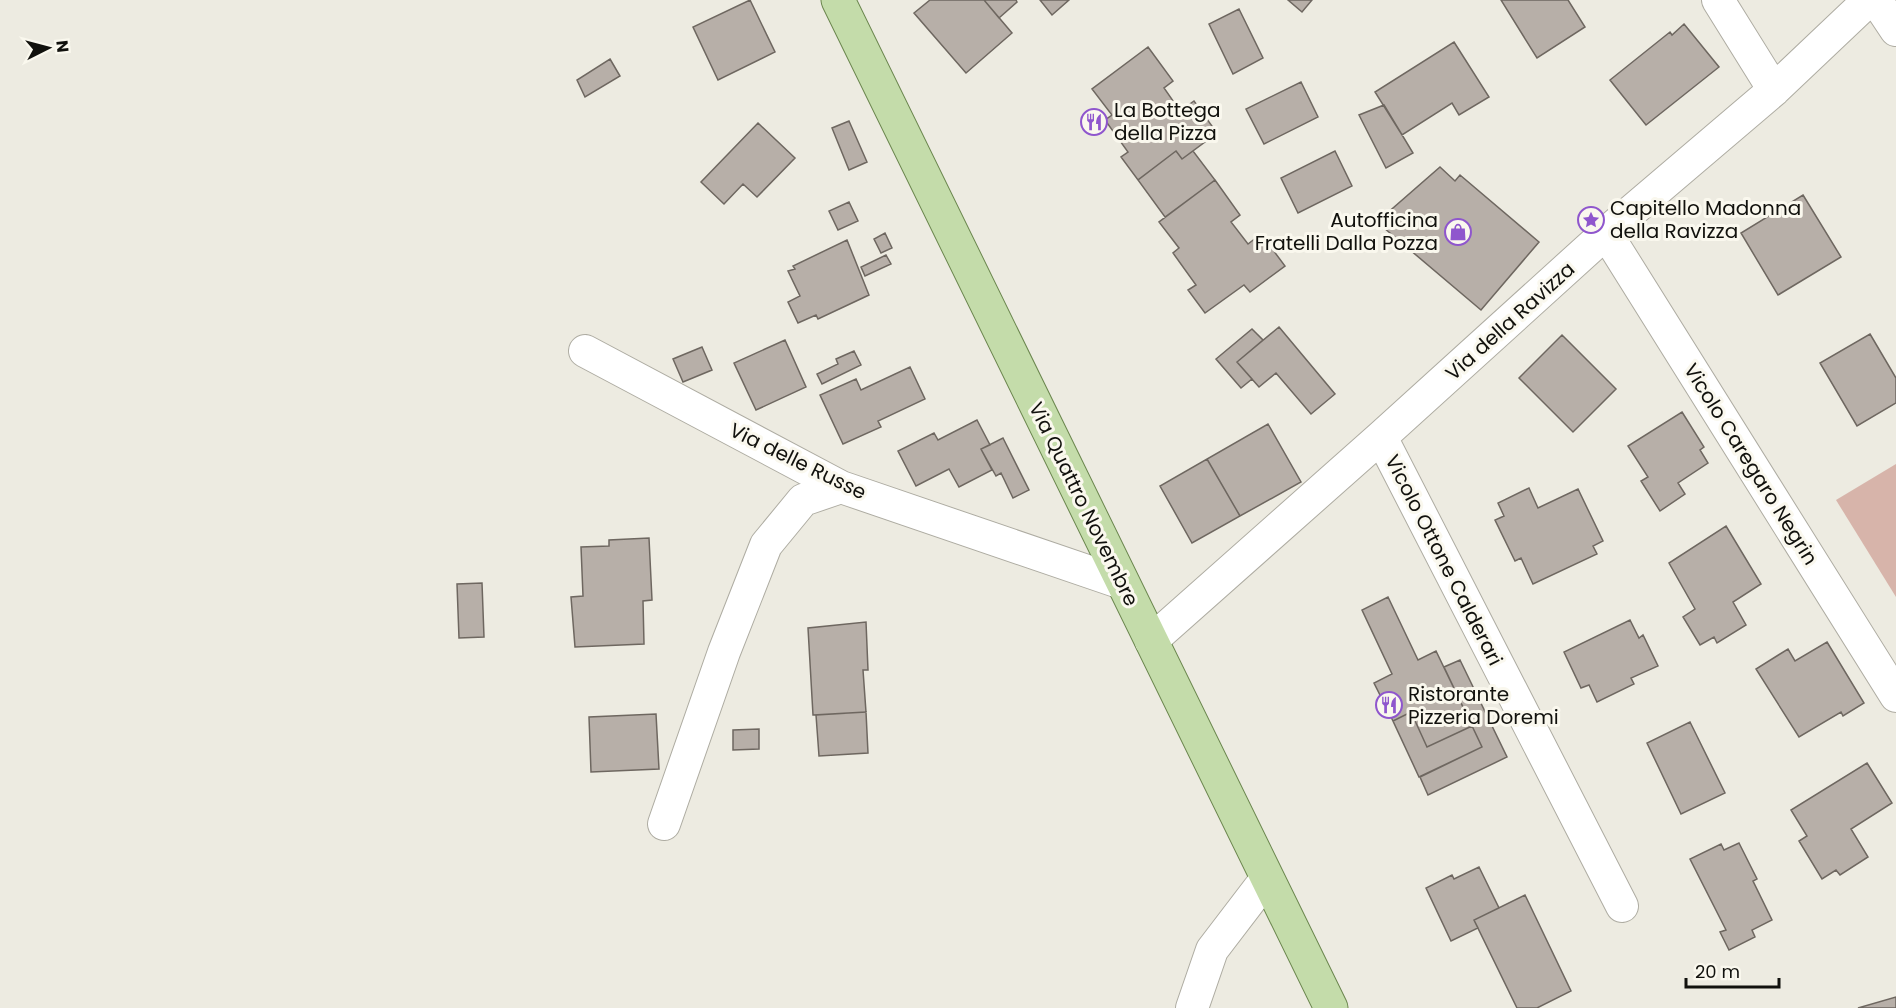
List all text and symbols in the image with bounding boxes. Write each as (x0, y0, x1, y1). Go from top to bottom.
north arrow (18, 18, 78, 78)
text: N (50, 39, 74, 54)
place label: La Bottega della Pizza (1114, 96, 1221, 147)
restaurant icon: La Bottega della Pizza (1079, 107, 1109, 137)
place label: Capitello Madonna della Ravizza (1610, 194, 1801, 245)
place icon: Capitello Madonna della Ravizza (1576, 205, 1606, 235)
place label: Autofficina Fratelli Dalla Pozza (1255, 206, 1438, 257)
shop icon: Autofficina Fratelli Dalla Pozza (1443, 217, 1473, 247)
street label: Via della Ravizza (1439, 255, 1581, 387)
street label: Vicolo Caregaro Negrin (1677, 358, 1825, 570)
street label: Via Quattro Novembre (1022, 397, 1146, 611)
street label: Via delle Russe (725, 416, 871, 506)
street label: Vicolo Ottone Calderari (1379, 450, 1509, 670)
place label: Ristorante Pizzeria Doremi (1408, 680, 1559, 731)
restaurant icon: Ristorante Pizzeria Doremi (1374, 690, 1404, 720)
scale bar (1686, 951, 1779, 989)
text: 20 m (1695, 959, 1740, 984)

